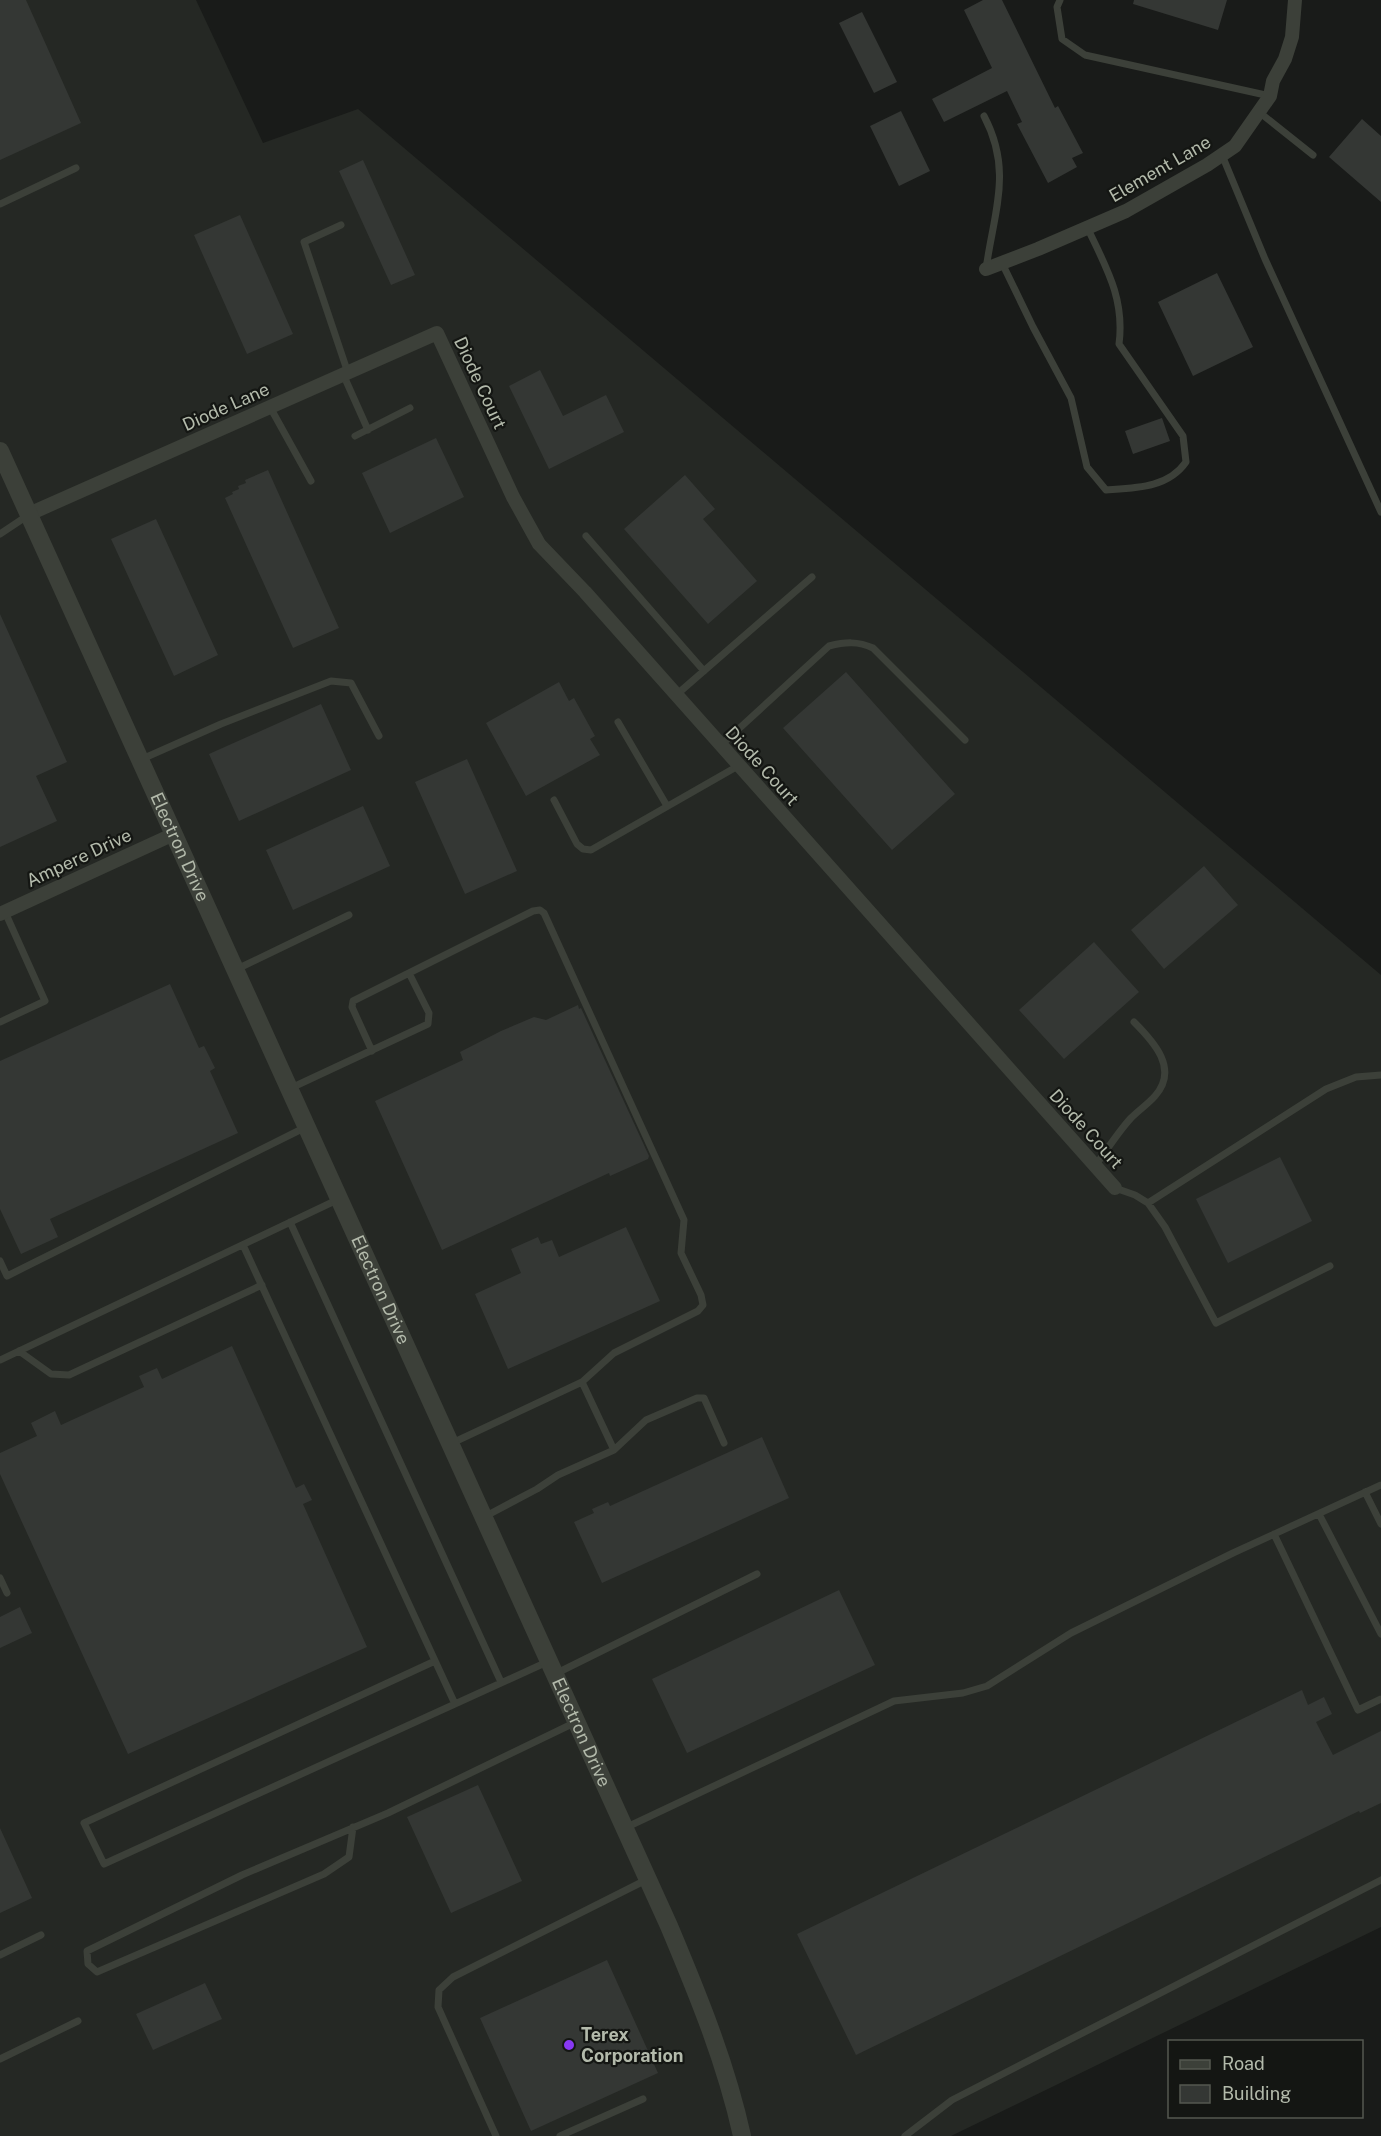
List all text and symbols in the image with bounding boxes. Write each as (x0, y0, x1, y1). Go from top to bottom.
street label: Element Lane (1105, 131, 1214, 206)
street label: Diode Court (450, 333, 511, 432)
street label: Diode Lane (179, 378, 273, 435)
street label: Diode Court (721, 722, 803, 810)
street label: Electron Drive (146, 789, 214, 905)
street label: Ampere Drive (23, 824, 135, 891)
street label: Diode Court (1045, 1085, 1127, 1173)
street label: Electron Drive (347, 1232, 415, 1347)
street label: Electron Drive (548, 1674, 615, 1790)
place label: Terex Corporation (581, 2024, 683, 2066)
marker: Terex Corporation (562, 2038, 576, 2052)
legend (1168, 2040, 1363, 2118)
text: Road (1222, 2053, 1265, 2074)
text: Building (1222, 2083, 1291, 2104)

